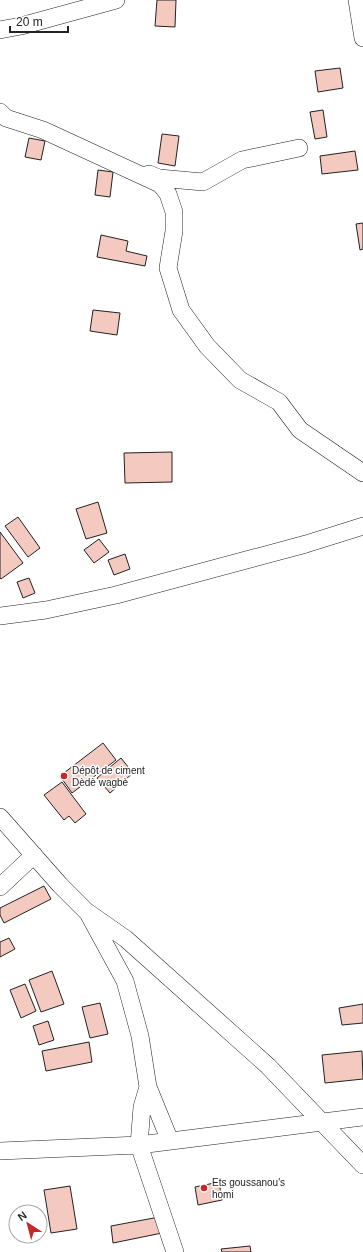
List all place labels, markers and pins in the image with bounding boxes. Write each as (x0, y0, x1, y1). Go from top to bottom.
place label: Dépôt de ciment Dèdè wagbè (72, 765, 145, 788)
marker: Dépôt de ciment Dèdè wagbè (59, 771, 69, 781)
place label: Ets goussanou's homi (212, 1177, 285, 1200)
marker: Ets goussanou's homi (199, 1183, 209, 1193)

